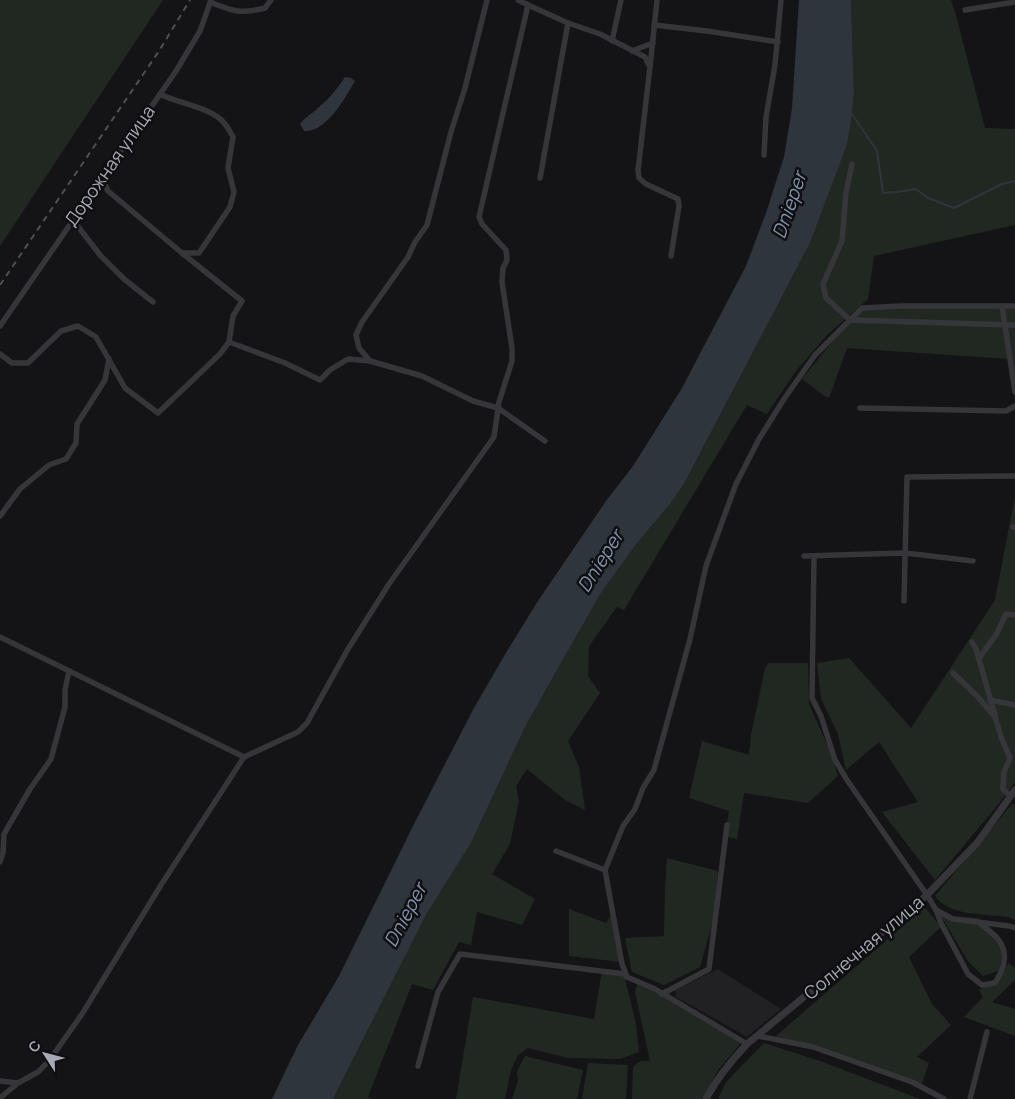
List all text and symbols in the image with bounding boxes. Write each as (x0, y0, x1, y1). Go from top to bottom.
street label: Дорожная улица (58, 100, 160, 231)
water label: Dnieper (766, 166, 813, 242)
water label: Dnieper (571, 523, 630, 597)
water label: Dnieper (377, 877, 434, 951)
street label: Солнечная улица (798, 890, 928, 1005)
north arrow (20, 1029, 70, 1079)
text: С (23, 1036, 45, 1056)

